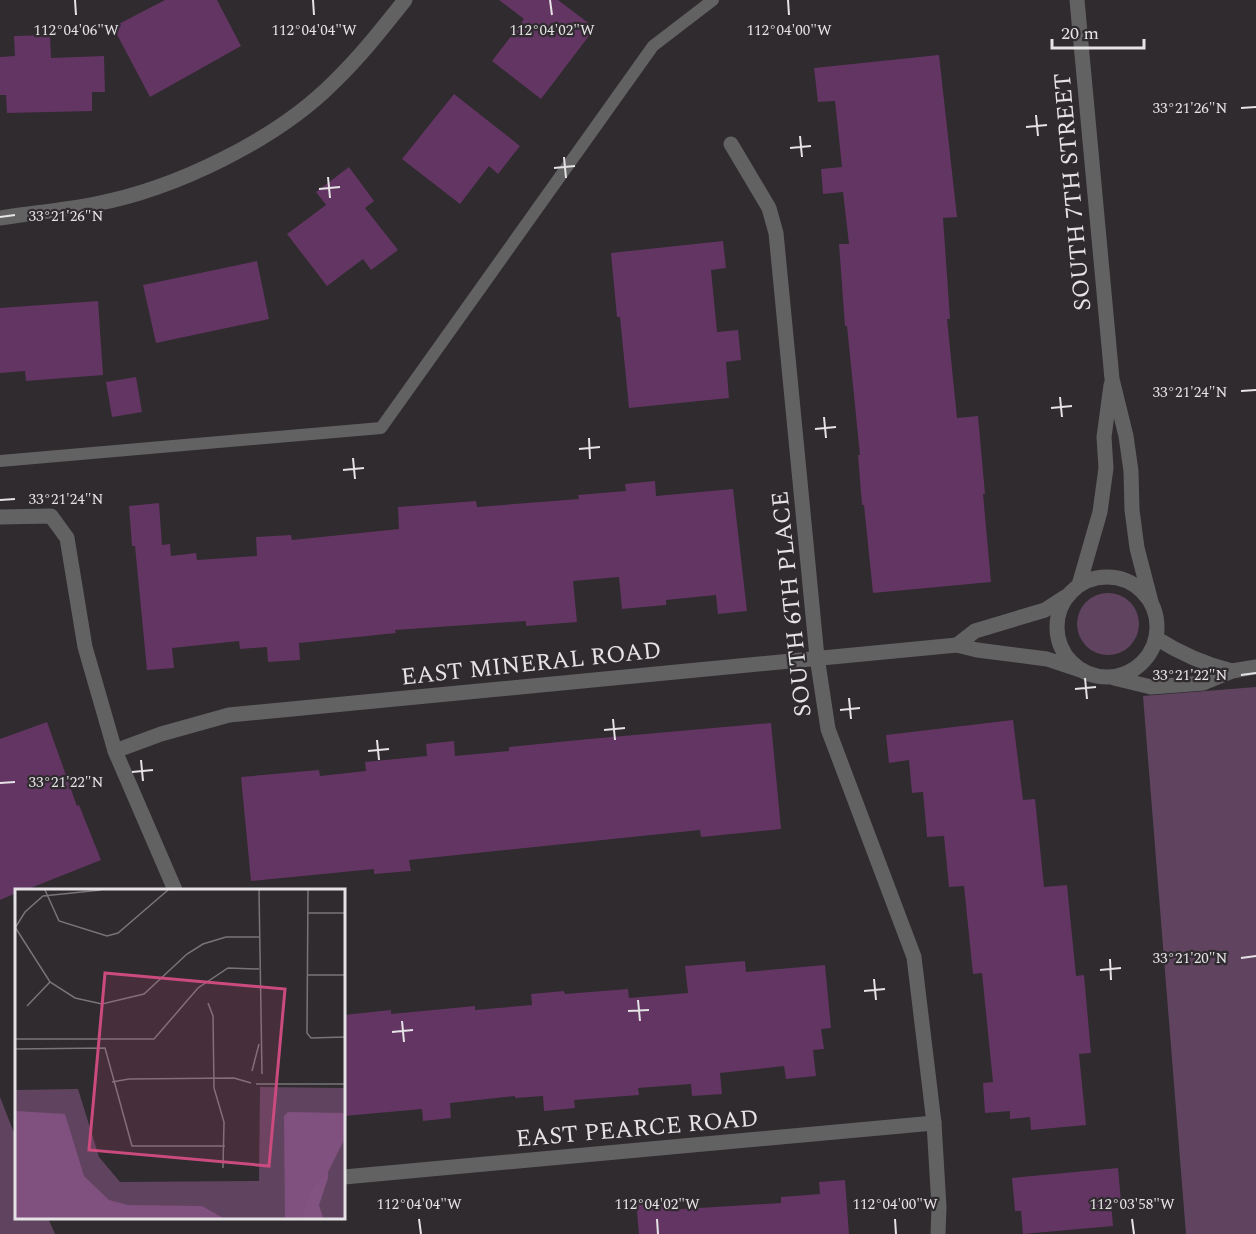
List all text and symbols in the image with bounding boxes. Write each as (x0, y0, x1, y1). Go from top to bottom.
scale bar (1052, 12, 1144, 50)
text: 112°04'06"W (33, 19, 119, 42)
text: 112°04'04"W (271, 19, 357, 42)
text: 112°04'02"W (509, 19, 595, 42)
text: 112°04'00"W (746, 19, 832, 42)
text: 20 m (1061, 20, 1099, 47)
street label: SOUTH 7TH STREET (1045, 71, 1101, 312)
text: 33°21'26"N (1153, 97, 1228, 120)
text: 33°21'26"N (29, 205, 104, 228)
text: 33°21'24"N (1153, 381, 1228, 404)
text: 33°21'24"N (29, 488, 104, 511)
street label: SOUTH 6TH PLACE (762, 489, 822, 719)
street label: EAST MINERAL ROAD (399, 632, 663, 696)
text: 33°21'22"N (1153, 664, 1228, 687)
text: 33°21'22"N (29, 771, 104, 794)
inset map (15, 889, 345, 1219)
text: 33°21'20"N (1153, 947, 1228, 970)
street label: EAST PEARCE ROAD (514, 1100, 760, 1158)
text: 112°04'04"W (376, 1193, 462, 1216)
text: 112°04'02"W (614, 1193, 700, 1216)
text: 112°04'00"W (852, 1193, 938, 1216)
text: 112°03'58"W (1089, 1193, 1175, 1216)

